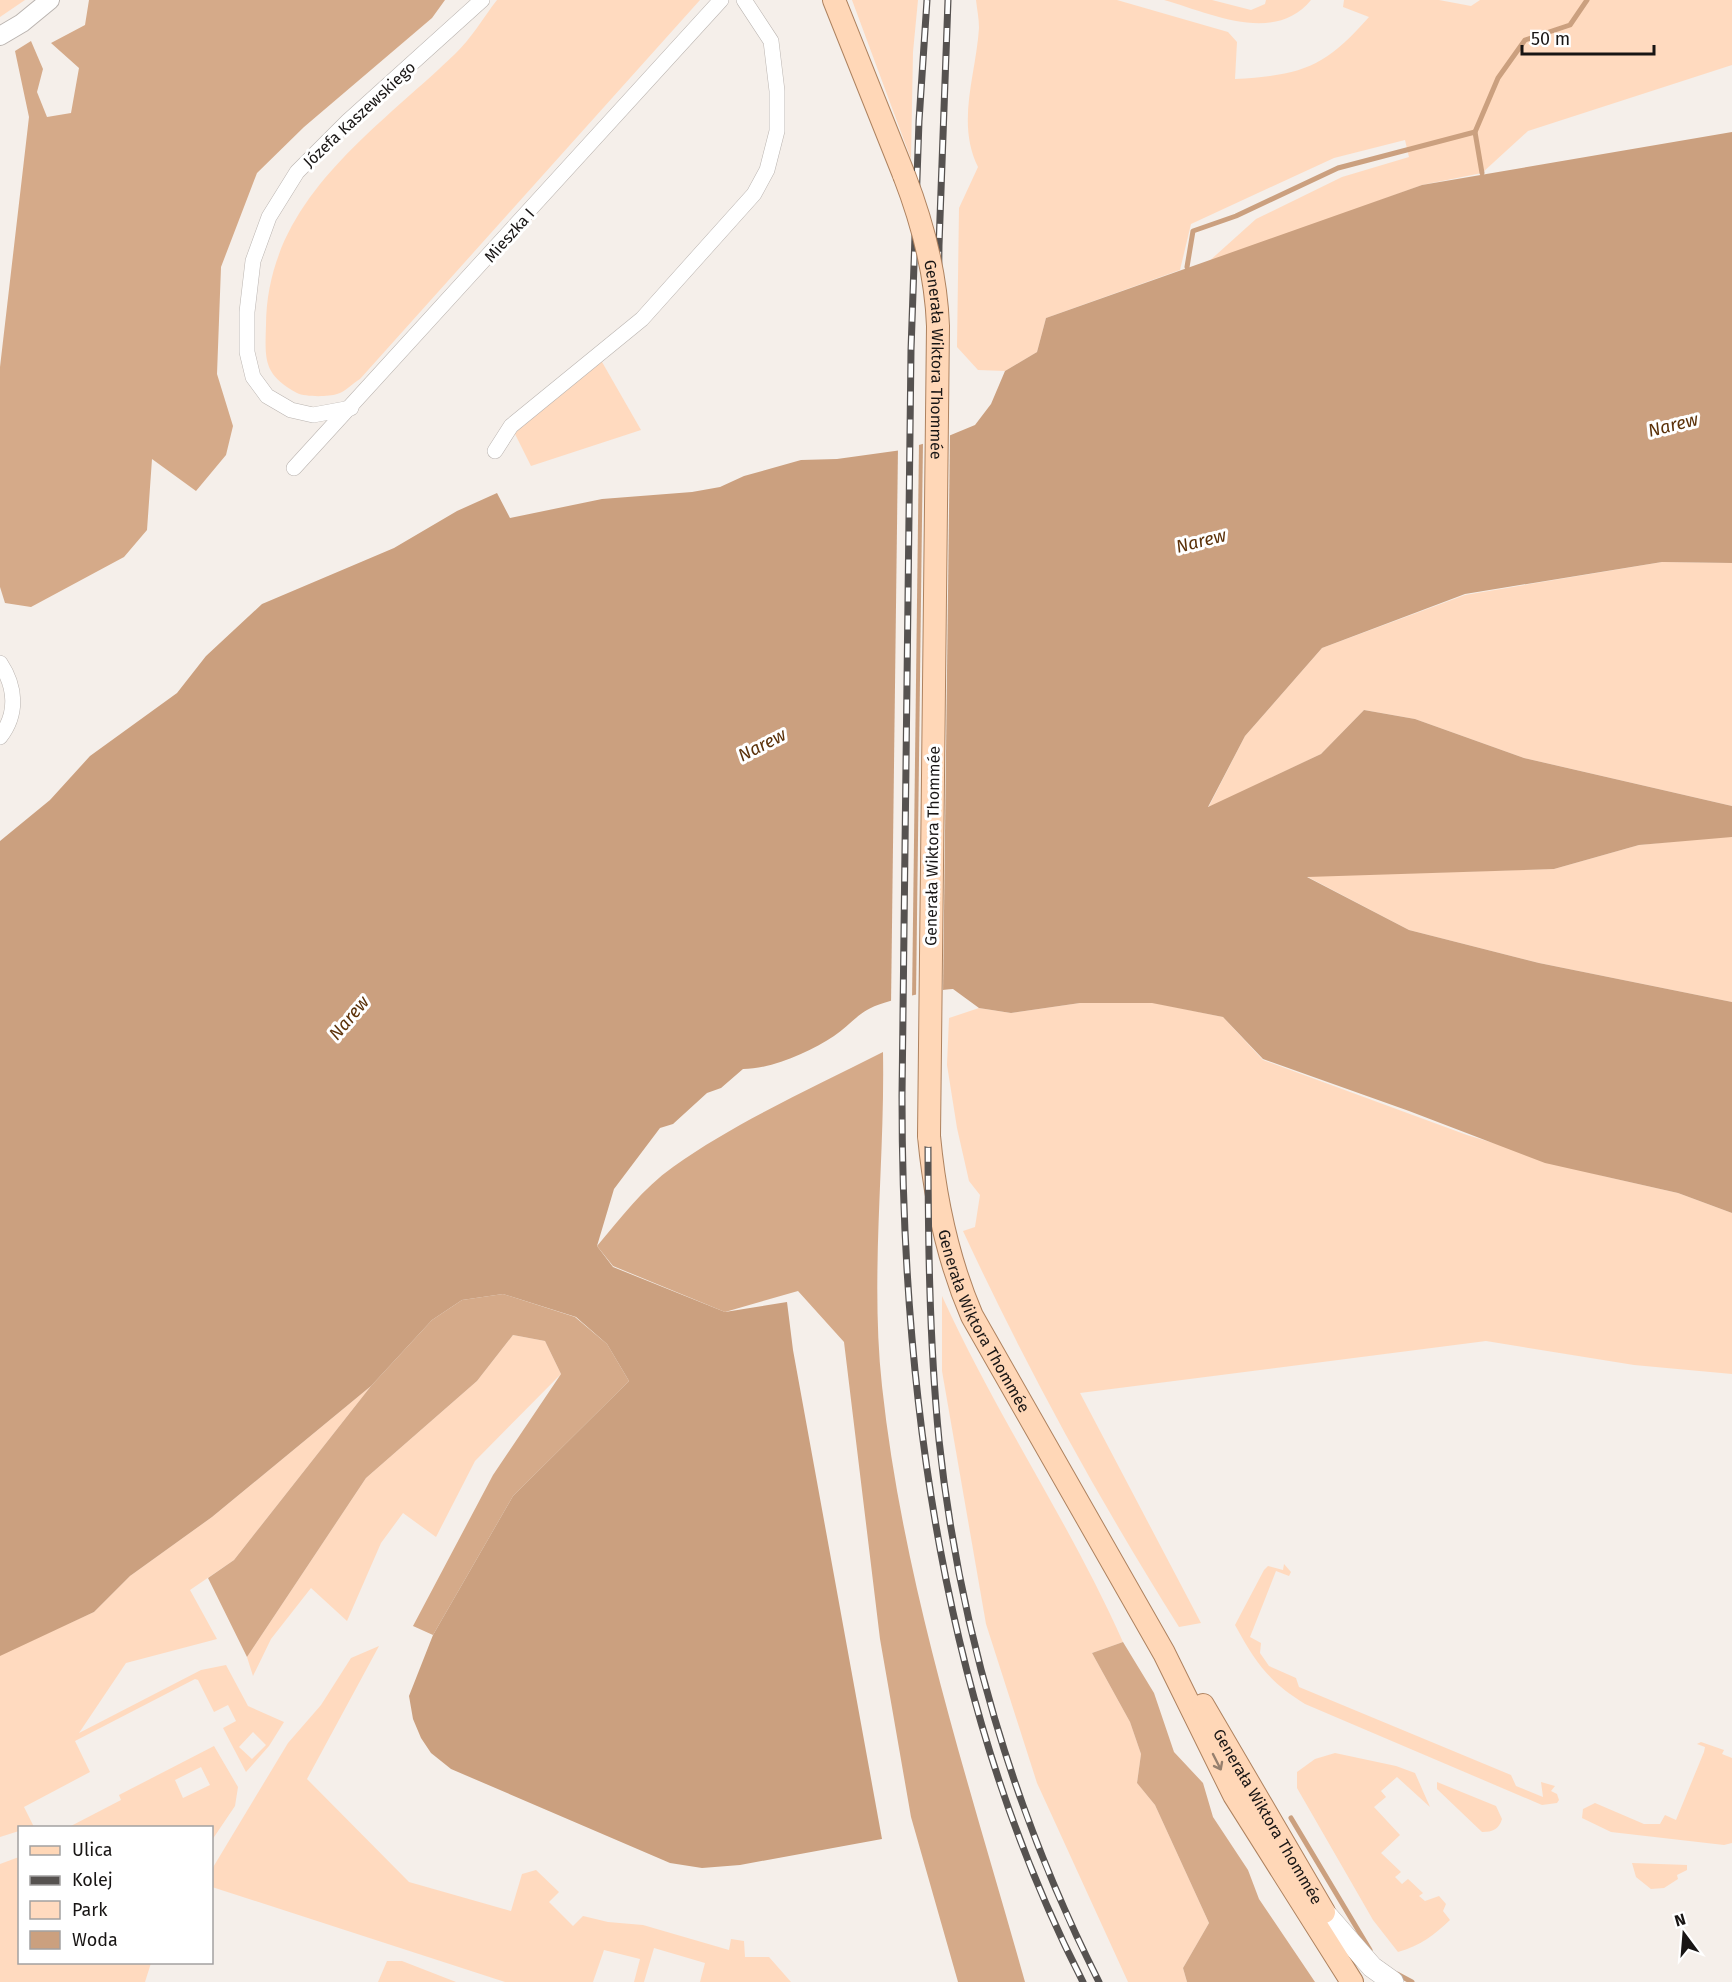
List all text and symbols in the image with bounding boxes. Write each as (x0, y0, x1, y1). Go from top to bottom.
scale bar (1522, 18, 1654, 56)
text: 50 m (1531, 28, 1570, 50)
street label: Józefa Kaszewskiego (299, 58, 419, 171)
street label: Mieszka I (480, 205, 538, 266)
street label: Generała Wiktora Thommée (920, 258, 947, 460)
water label: Narew (1646, 408, 1701, 442)
water label: Narew (1174, 524, 1229, 558)
water label: Narew (734, 723, 791, 766)
street label: Generała Wiktora Thommée (921, 746, 944, 946)
water label: Narew (324, 991, 375, 1045)
street label: Generała Wiktora Thommée (934, 1228, 1034, 1416)
street label: Generała Wiktora Thommée (1209, 1725, 1326, 1908)
one-way arrow (1212, 1753, 1223, 1771)
legend (18, 1826, 213, 1964)
text: Ulica (72, 1839, 112, 1861)
text: Kolej (72, 1869, 113, 1891)
text: Park (72, 1899, 108, 1921)
north arrow (1654, 1904, 1714, 1964)
text: N (1672, 1909, 1688, 1931)
text: Woda (72, 1929, 118, 1951)

